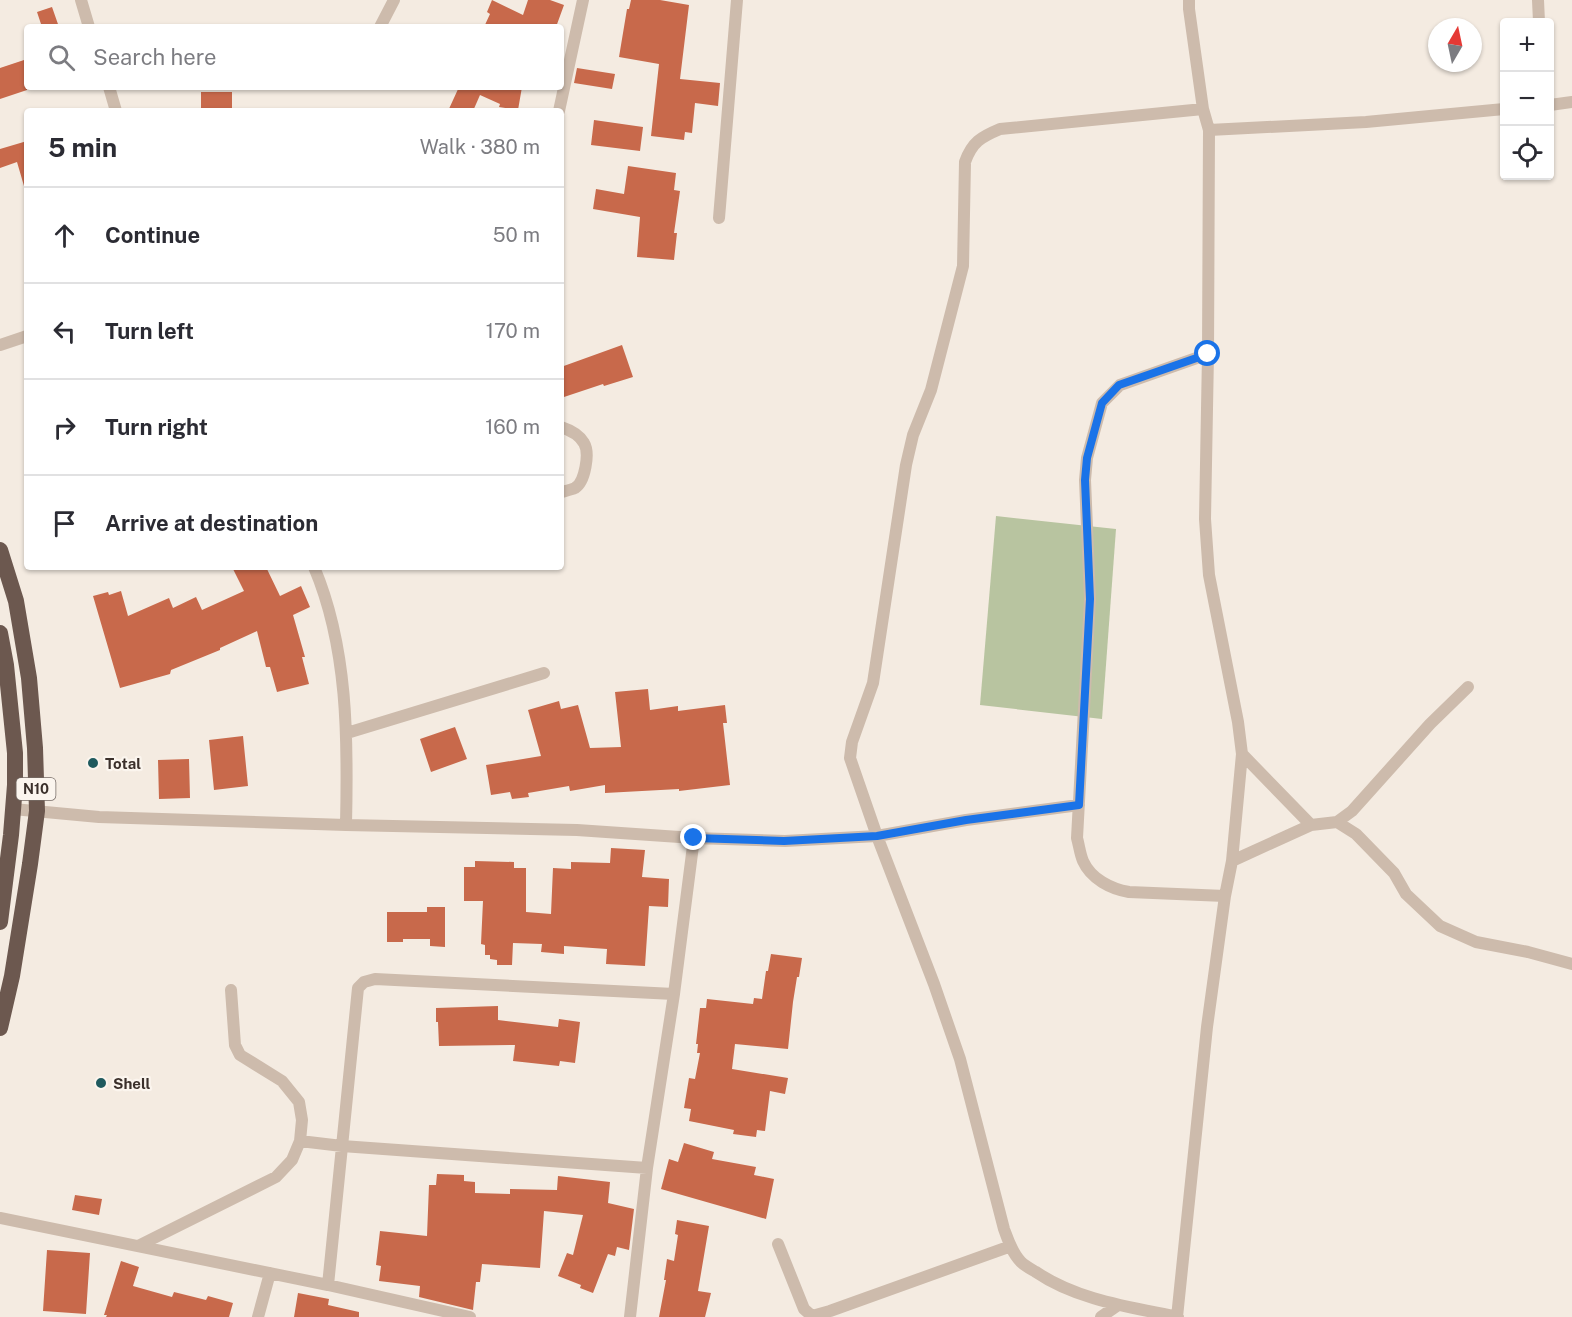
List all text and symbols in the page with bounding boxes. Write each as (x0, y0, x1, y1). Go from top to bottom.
north arrow (1428, 18, 1482, 72)
map controls (1500, 18, 1554, 180)
button: + (1500, 18, 1554, 72)
search box (24, 24, 564, 90)
icon: search (45, 41, 78, 74)
text: Search here (93, 44, 217, 70)
button: − (1500, 72, 1554, 126)
button: locate (1500, 126, 1554, 180)
text: 5 min (48, 132, 117, 163)
text: Walk · 380 m (420, 135, 540, 159)
icon: ahead (48, 219, 81, 252)
text: Continue (105, 222, 200, 248)
text: 50 m (493, 223, 540, 247)
icon: left (48, 315, 81, 348)
text: Turn left (105, 318, 194, 344)
text: 170 m (486, 319, 540, 343)
route start (1194, 340, 1220, 366)
icon: right (48, 411, 81, 444)
text: Turn right (105, 414, 208, 440)
text: 160 m (485, 415, 540, 439)
icon: arrive (48, 507, 81, 540)
text: Arrive at destination (105, 510, 318, 536)
place label: Total (105, 755, 141, 772)
marker: Total (86, 756, 100, 770)
road number: N10 (16, 778, 56, 800)
route end (680, 824, 706, 850)
place label: Shell (113, 1075, 151, 1092)
marker: Shell (94, 1076, 108, 1090)

